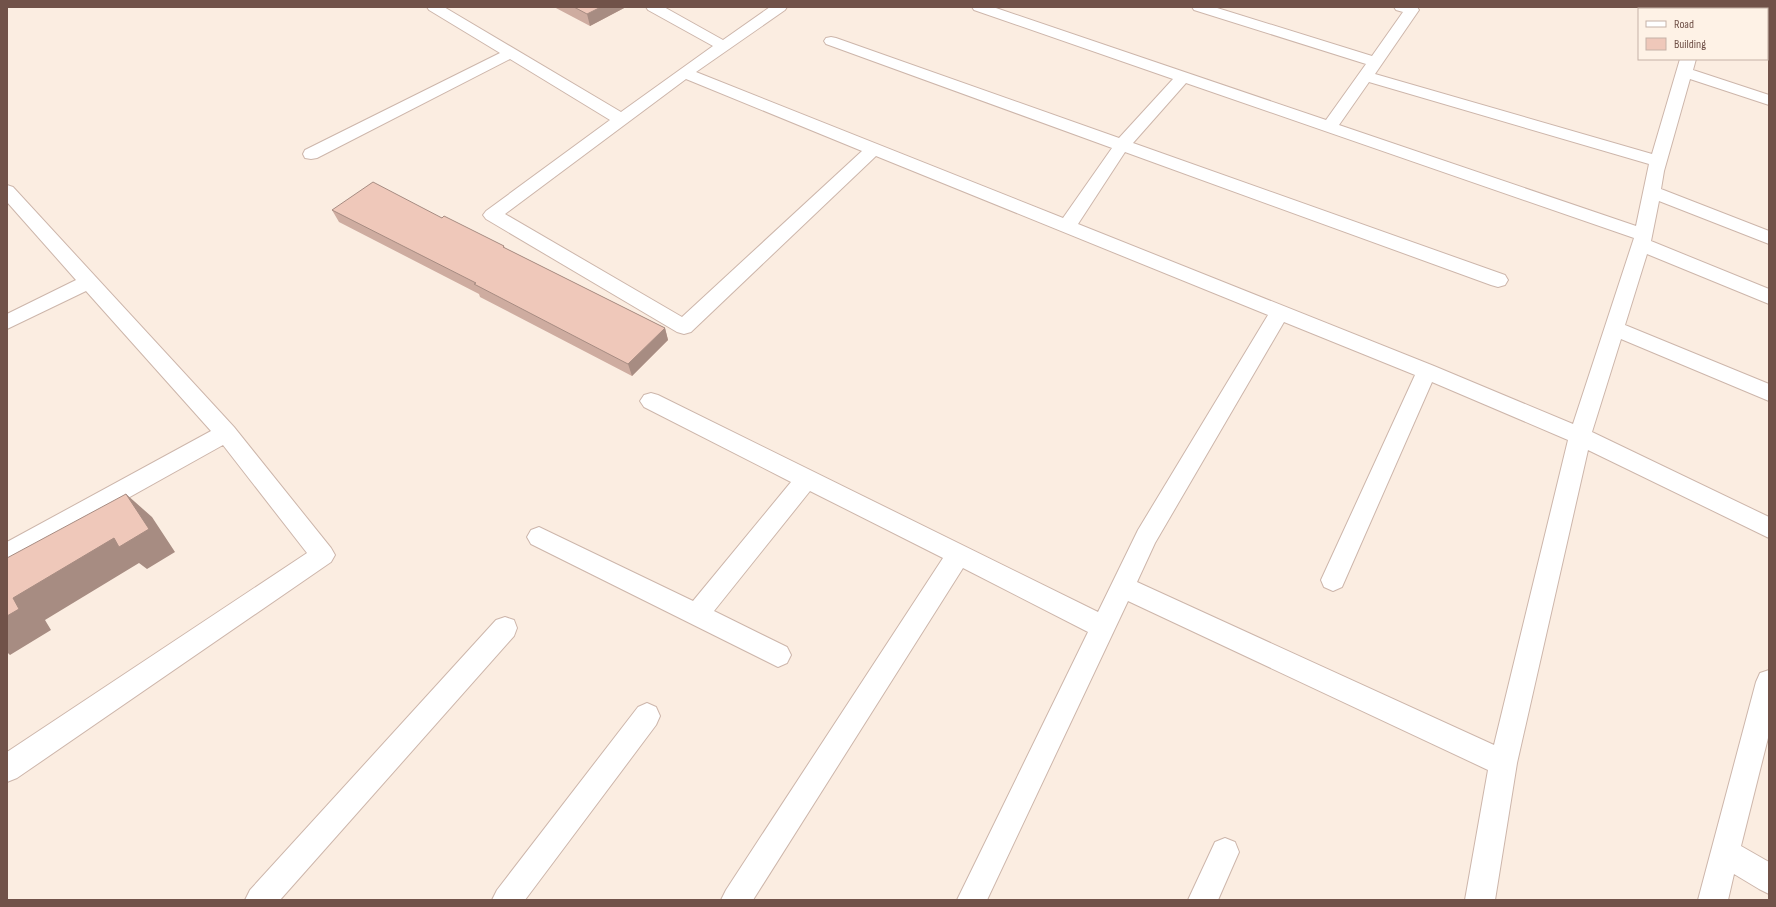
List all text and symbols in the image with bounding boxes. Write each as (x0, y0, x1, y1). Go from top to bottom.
legend (1638, 8, 1768, 60)
text: Road (1674, 17, 1694, 32)
text: Building (1674, 37, 1706, 52)

